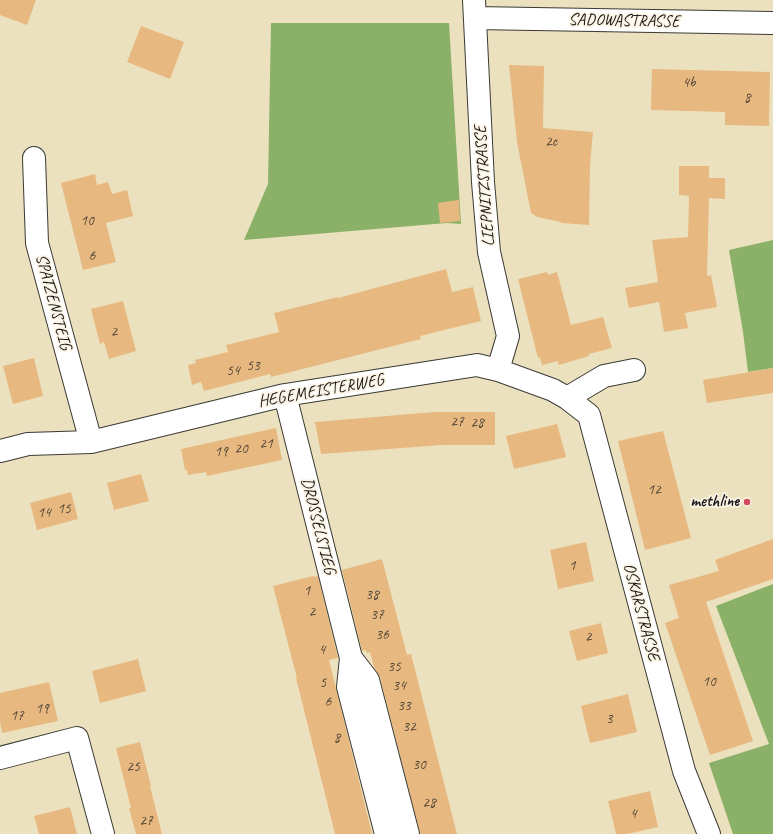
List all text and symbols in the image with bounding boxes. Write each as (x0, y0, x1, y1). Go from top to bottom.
street label: SADOWASTRASSE (568, 10, 680, 32)
house number: 4b (682, 74, 696, 92)
house number: 8 (744, 89, 750, 107)
street label: LIEPNITZSTRASSE (471, 125, 499, 247)
house number: 2c (545, 133, 557, 151)
house number: 10 (80, 212, 94, 230)
house number: 6 (89, 247, 95, 265)
street label: SPATZENSTEIG (30, 252, 76, 352)
house number: 2 (111, 323, 117, 341)
house number: 53 (246, 357, 260, 375)
house number: 54 (226, 362, 240, 380)
street label: HEGEMEISTERWEG (257, 370, 385, 412)
house number: 27 (450, 413, 464, 431)
house number: 28 (470, 414, 484, 432)
house number: 21 (259, 435, 273, 453)
house number: 20 (234, 440, 248, 458)
house number: 19 (214, 443, 228, 461)
street label: DROSSELSTIEG (296, 476, 340, 576)
house number: 12 (647, 481, 661, 499)
place label: methline (690, 492, 739, 512)
marker: methline (742, 497, 752, 507)
house number: 15 (57, 500, 71, 518)
house number: 14 (37, 504, 51, 522)
house number: 1 (569, 557, 575, 575)
street label: OSKARSTRASSE (618, 561, 664, 663)
house number: 1 (304, 582, 310, 600)
house number: 38 (365, 586, 379, 604)
house number: 2 (309, 603, 315, 621)
house number: 37 (370, 606, 384, 624)
house number: 36 (375, 626, 389, 644)
house number: 2 (585, 628, 591, 646)
house number: 4 (319, 641, 325, 659)
house number: 35 (387, 658, 401, 676)
house number: 10 (702, 673, 716, 691)
house number: 5 (320, 674, 326, 692)
house number: 34 (392, 677, 406, 695)
house number: 6 (325, 693, 331, 711)
house number: 33 (397, 697, 411, 715)
house number: 19 (35, 700, 49, 718)
house number: 17 (10, 707, 24, 725)
house number: 3 (606, 710, 612, 728)
house number: 32 (402, 718, 416, 736)
house number: 8 (334, 729, 340, 747)
house number: 30 (412, 756, 426, 774)
house number: 25 (126, 758, 140, 776)
house number: 28 (422, 794, 436, 812)
house number: 4 (630, 805, 636, 823)
house number: 27 (139, 812, 153, 830)

